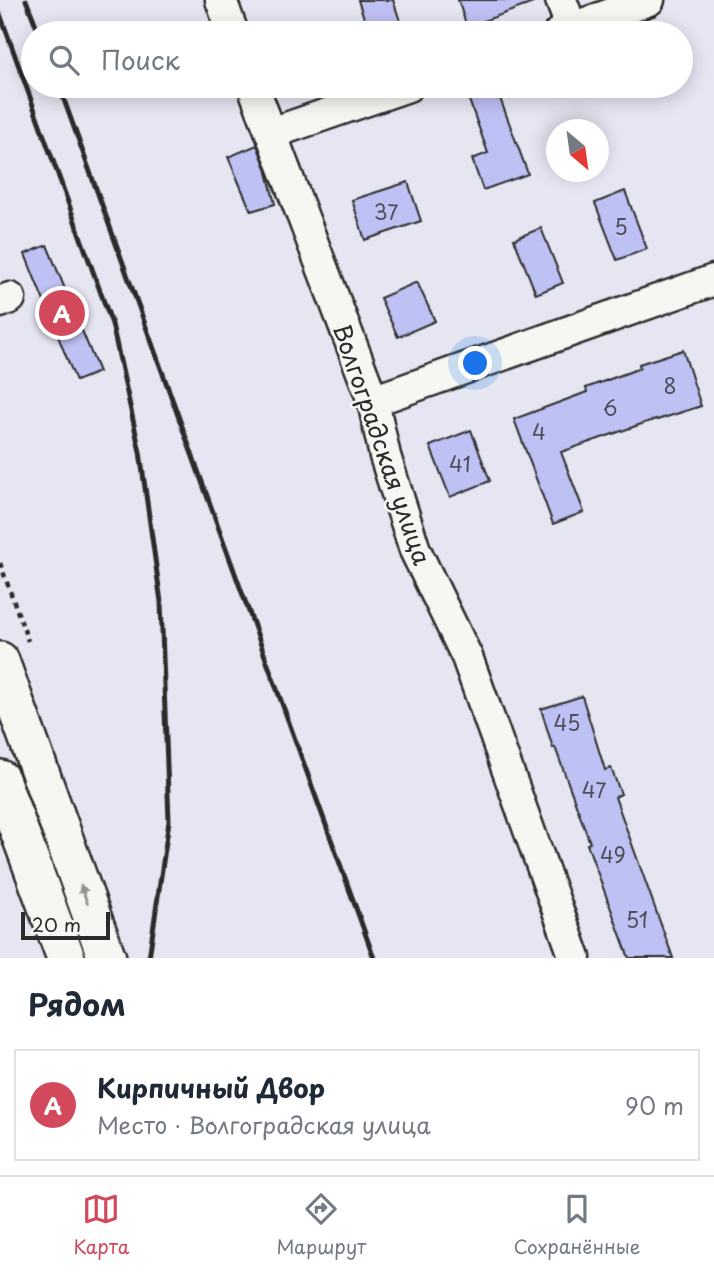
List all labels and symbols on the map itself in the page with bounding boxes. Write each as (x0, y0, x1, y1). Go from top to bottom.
north arrow (546, 119, 609, 182)
house number: 37 (374, 195, 398, 227)
house number: 5 (614, 210, 628, 242)
pin: A (39, 287, 85, 339)
street label: Волгоградская улица (325, 319, 441, 569)
your location (458, 346, 492, 380)
house number: 8 (663, 369, 677, 401)
house number: 6 (603, 391, 617, 423)
house number: 4 (532, 415, 546, 447)
house number: 41 (449, 447, 471, 479)
house number: 45 (554, 706, 580, 738)
house number: 47 (582, 773, 606, 805)
house number: 49 (600, 838, 626, 870)
one-way arrow (78, 883, 89, 904)
house number: 51 (626, 903, 648, 935)
scale bar (21, 909, 110, 941)

